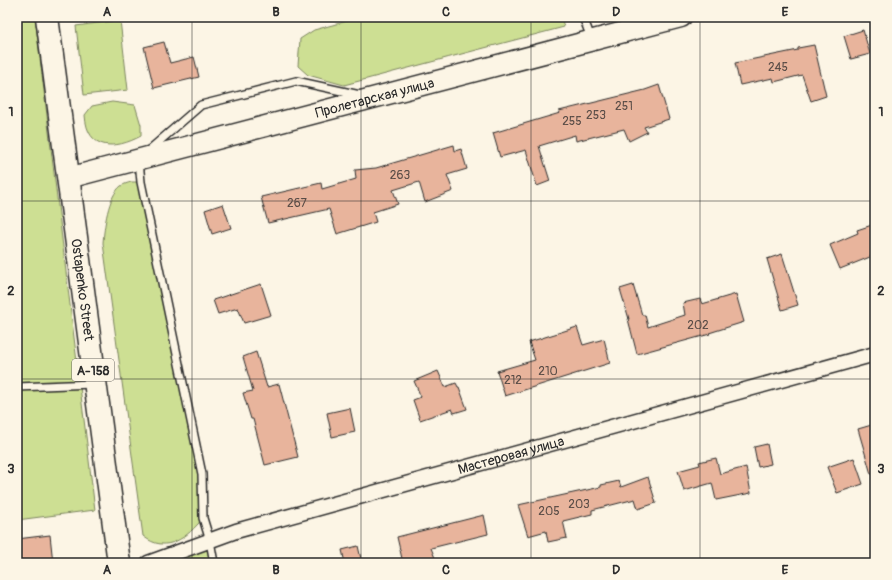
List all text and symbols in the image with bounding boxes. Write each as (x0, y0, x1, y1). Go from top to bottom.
text: A (103, 4, 112, 20)
text: B (272, 4, 280, 20)
text: C (442, 4, 450, 20)
text: D (612, 4, 620, 20)
text: E (782, 4, 789, 20)
house number: 245 (768, 60, 788, 75)
street label: Пролетарская улица (313, 74, 436, 122)
house number: 251 (615, 99, 633, 114)
text: 1 (8, 104, 14, 120)
text: 1 (878, 104, 884, 120)
house number: 253 (586, 108, 606, 123)
house number: 255 (562, 114, 582, 129)
house number: 263 (390, 168, 410, 183)
house number: 267 (287, 196, 308, 211)
street label: Ostapenko Street (67, 238, 98, 342)
text: 2 (7, 283, 15, 299)
text: 2 (877, 283, 885, 299)
house number: 202 (687, 318, 709, 333)
road number: А-158 (72, 359, 114, 381)
house number: 210 (538, 364, 558, 379)
house number: 212 (504, 373, 522, 388)
street label: Мастеровая улица (456, 433, 566, 478)
text: 3 (7, 461, 15, 477)
text: 3 (877, 461, 885, 477)
house number: 203 (568, 497, 590, 512)
house number: 205 (538, 504, 560, 519)
text: A (103, 562, 112, 578)
text: B (272, 562, 280, 578)
text: C (442, 562, 450, 578)
text: D (612, 562, 620, 578)
text: E (782, 562, 789, 578)

